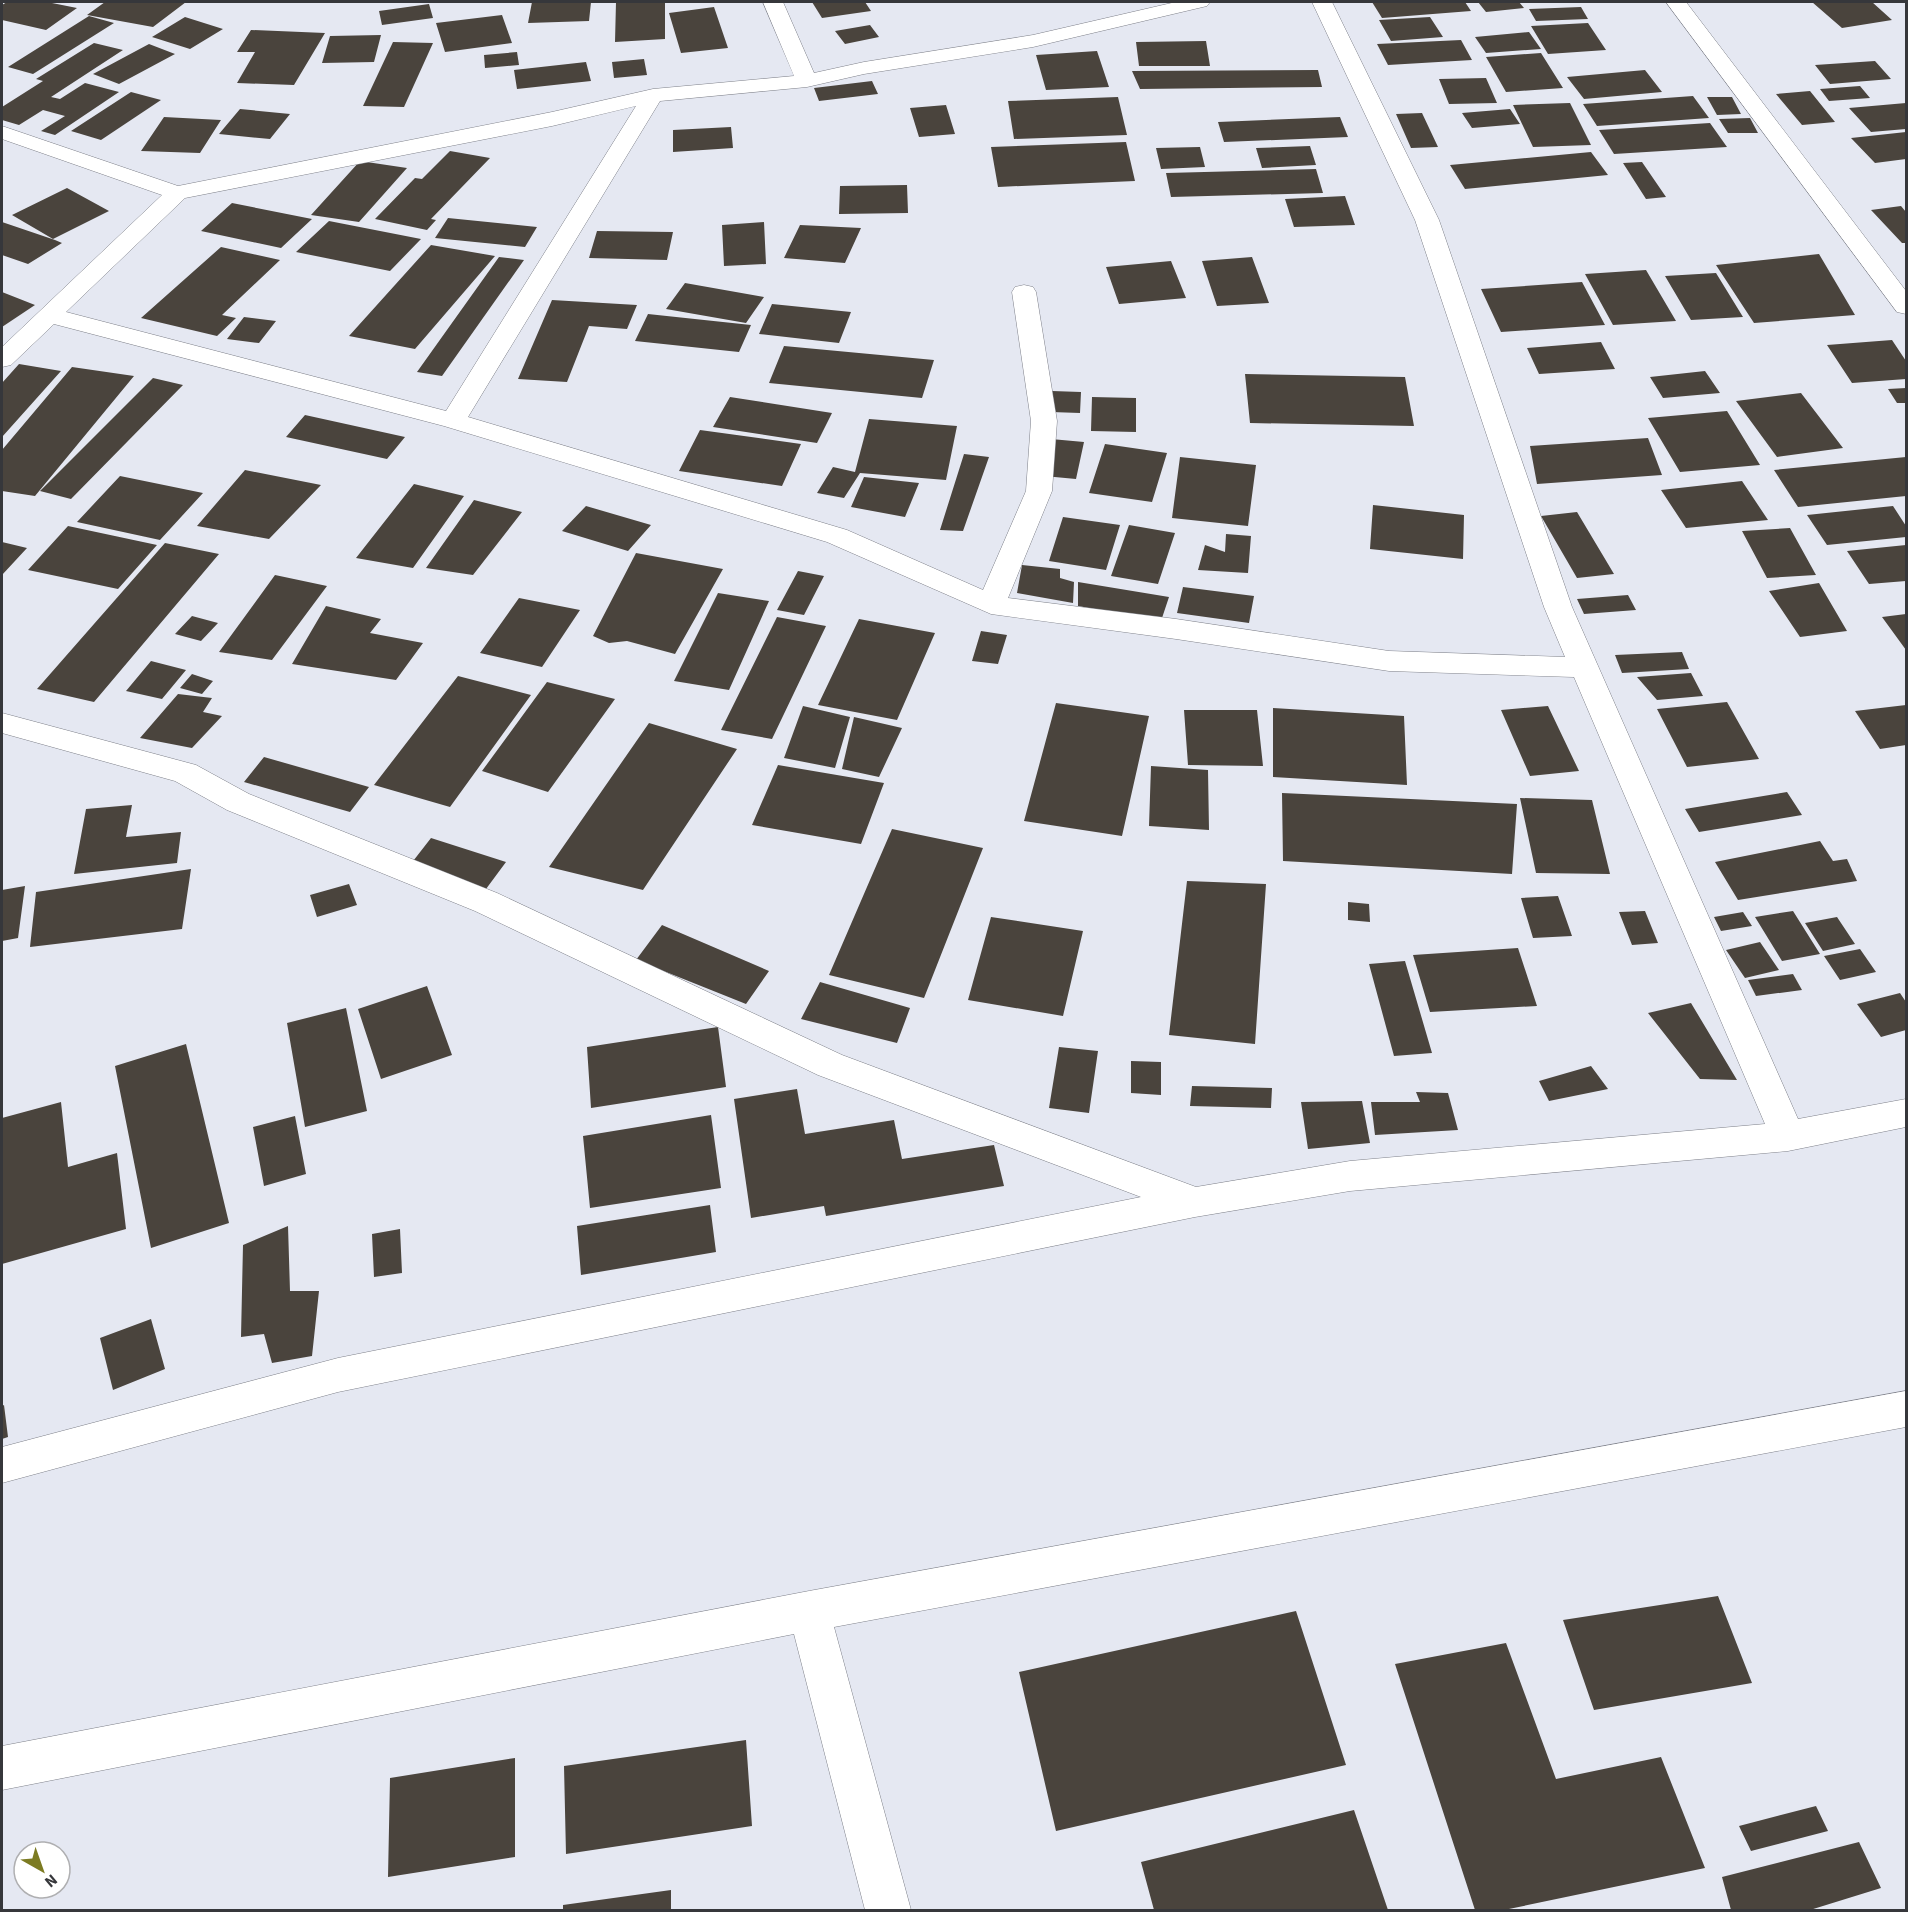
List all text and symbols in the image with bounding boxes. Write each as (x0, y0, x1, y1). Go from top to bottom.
north arrow (12, 1840, 72, 1900)
text: N (40, 1869, 62, 1893)

